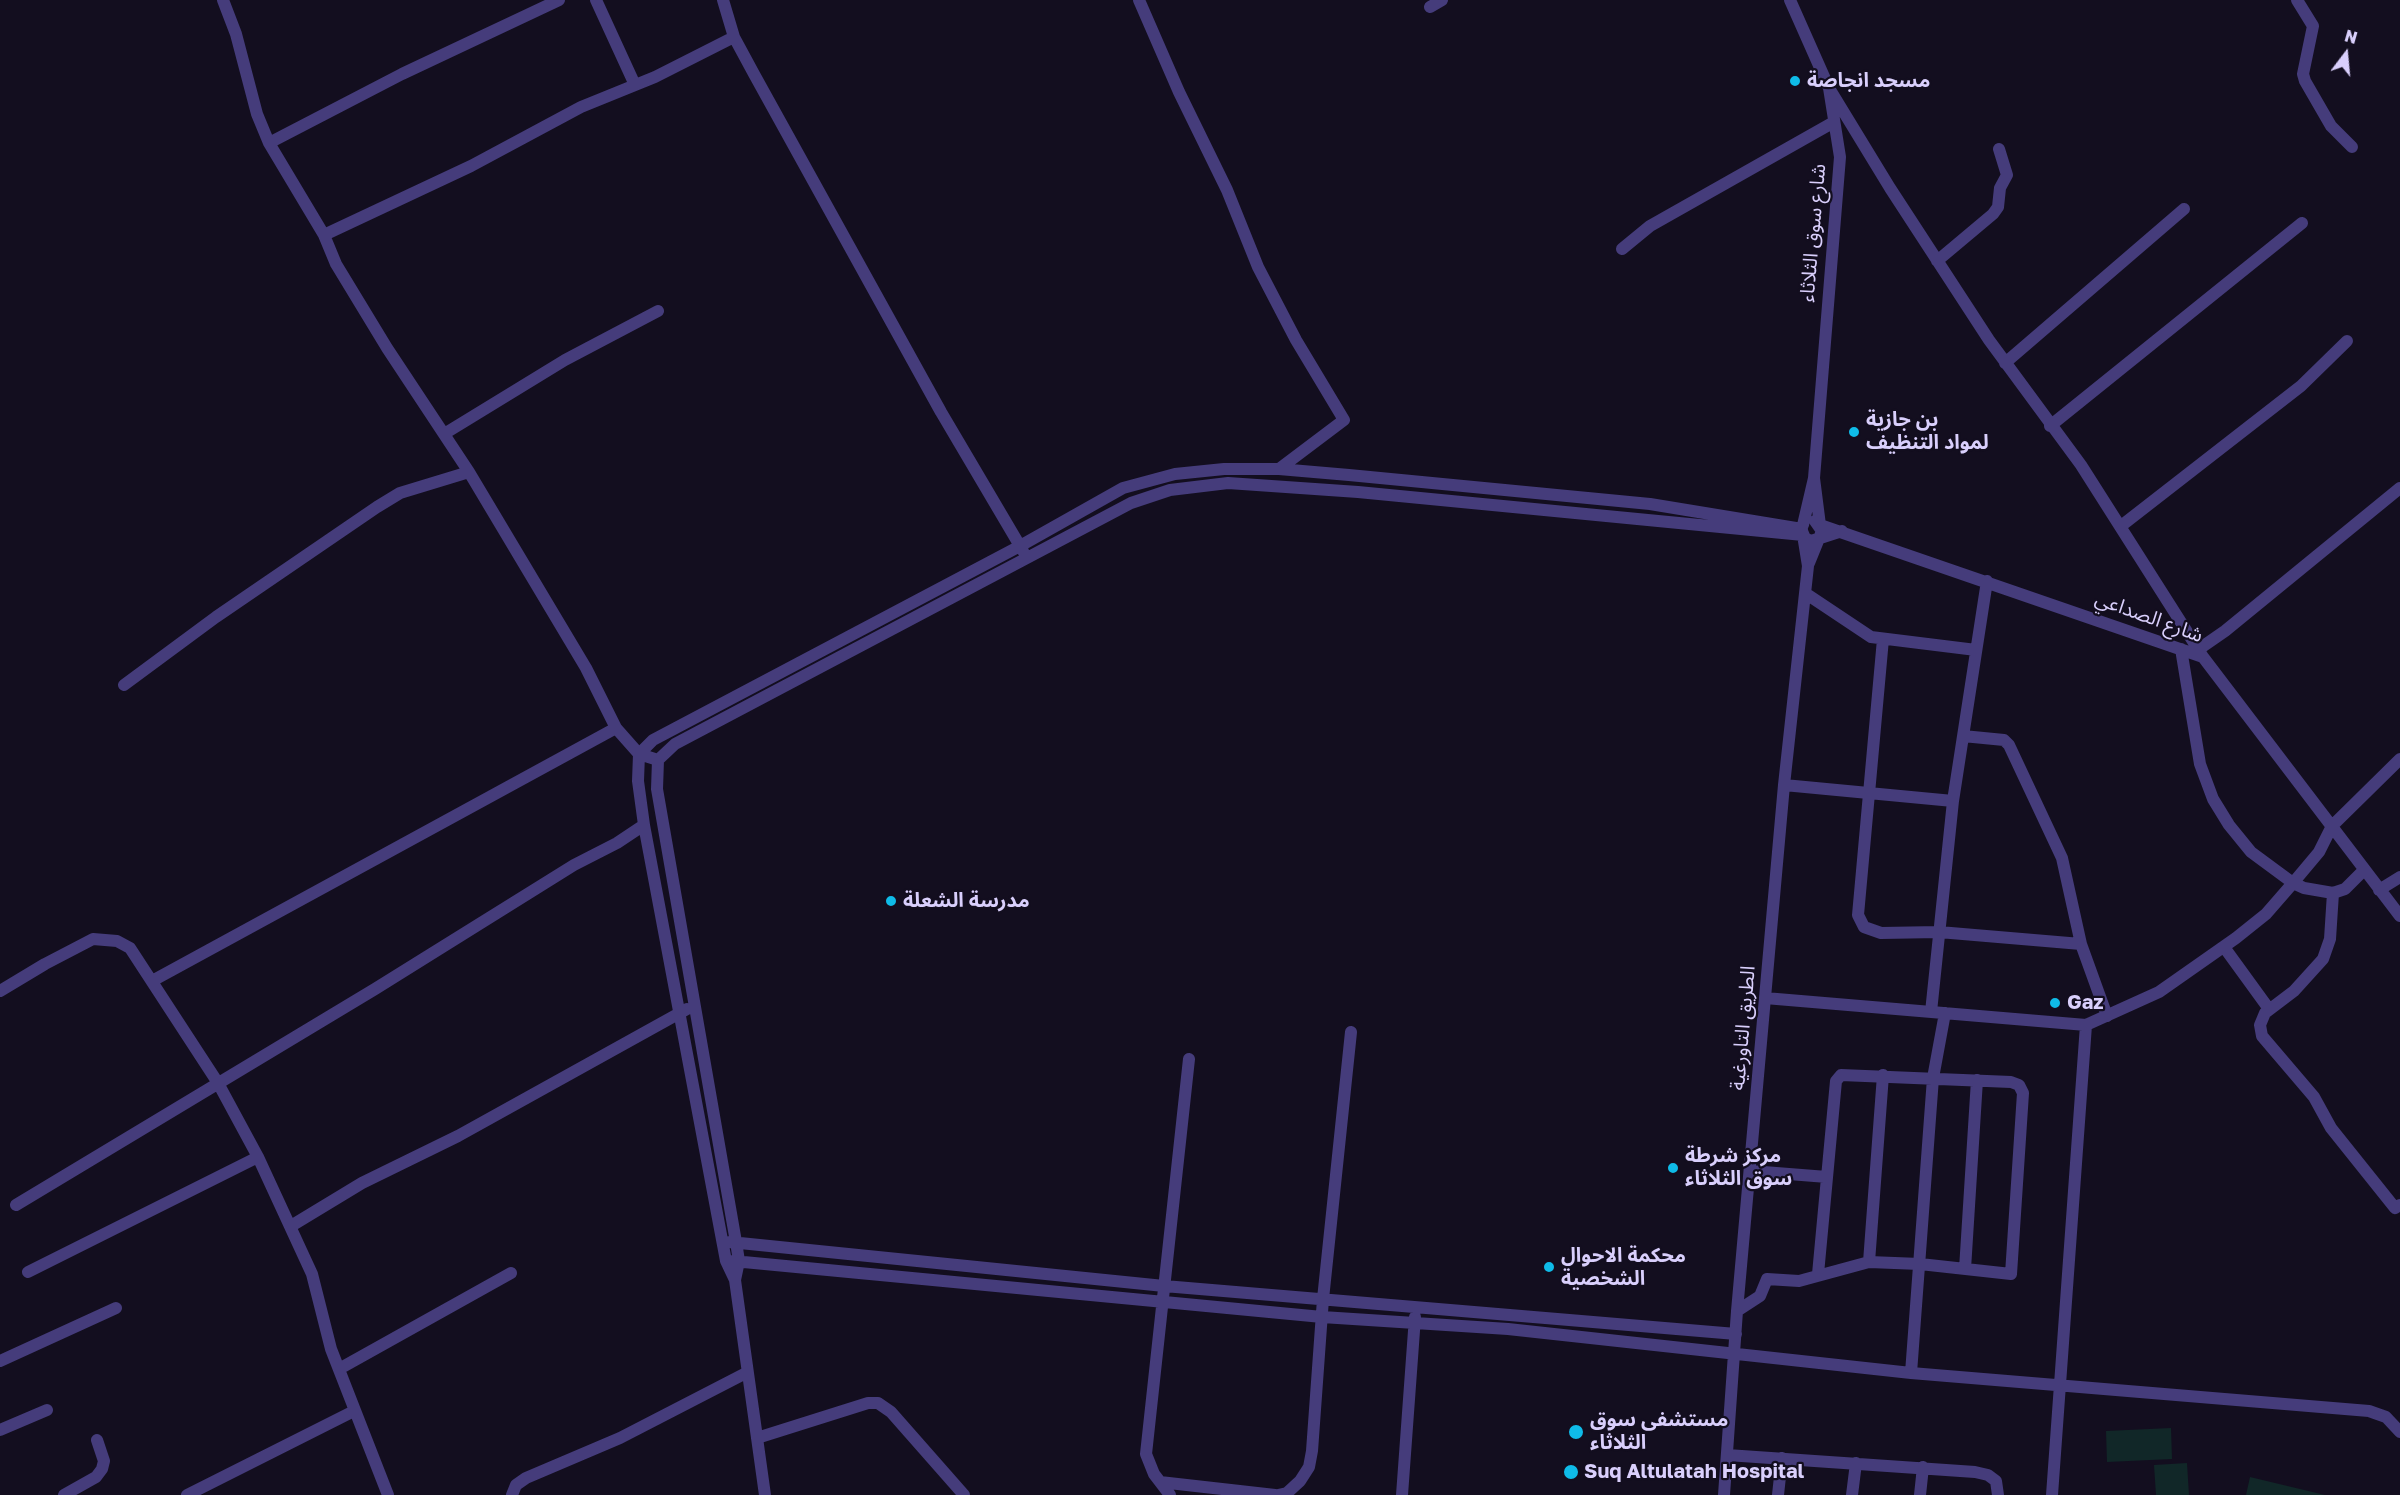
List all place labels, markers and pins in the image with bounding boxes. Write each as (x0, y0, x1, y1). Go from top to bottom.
place label: مسجد انجاصة (1807, 69, 1930, 93)
marker: مسجد انجاصة (1788, 74, 1802, 88)
place label: بن جازية لمواد التنظيف (1866, 408, 1989, 455)
marker: بن جازية لمواد التنظيف (1847, 425, 1861, 439)
place label: مدرسة الشعلة (903, 889, 1030, 913)
marker: مدرسة الشعلة (884, 894, 898, 908)
place label: Gaz (2067, 991, 2103, 1015)
marker: Gaz (2048, 996, 2062, 1010)
place label: مركز شرطة سوق الثلاثاء (1685, 1144, 1792, 1191)
marker: مركز شرطة سوق الثلاثاء (1666, 1161, 1680, 1175)
place label: محكمة الاحوال الشخصية (1561, 1244, 1686, 1291)
marker: محكمة الاحوال الشخصية (1542, 1260, 1556, 1274)
place label: مستشفى سوق الثلاثاء (1590, 1408, 1728, 1455)
marker: مستشفى سوق الثلاثاء (1567, 1423, 1585, 1441)
place label: Suq Altulatah Hospital (1584, 1460, 1804, 1484)
marker: Suq Altulatah Hospital (1562, 1463, 1580, 1481)

